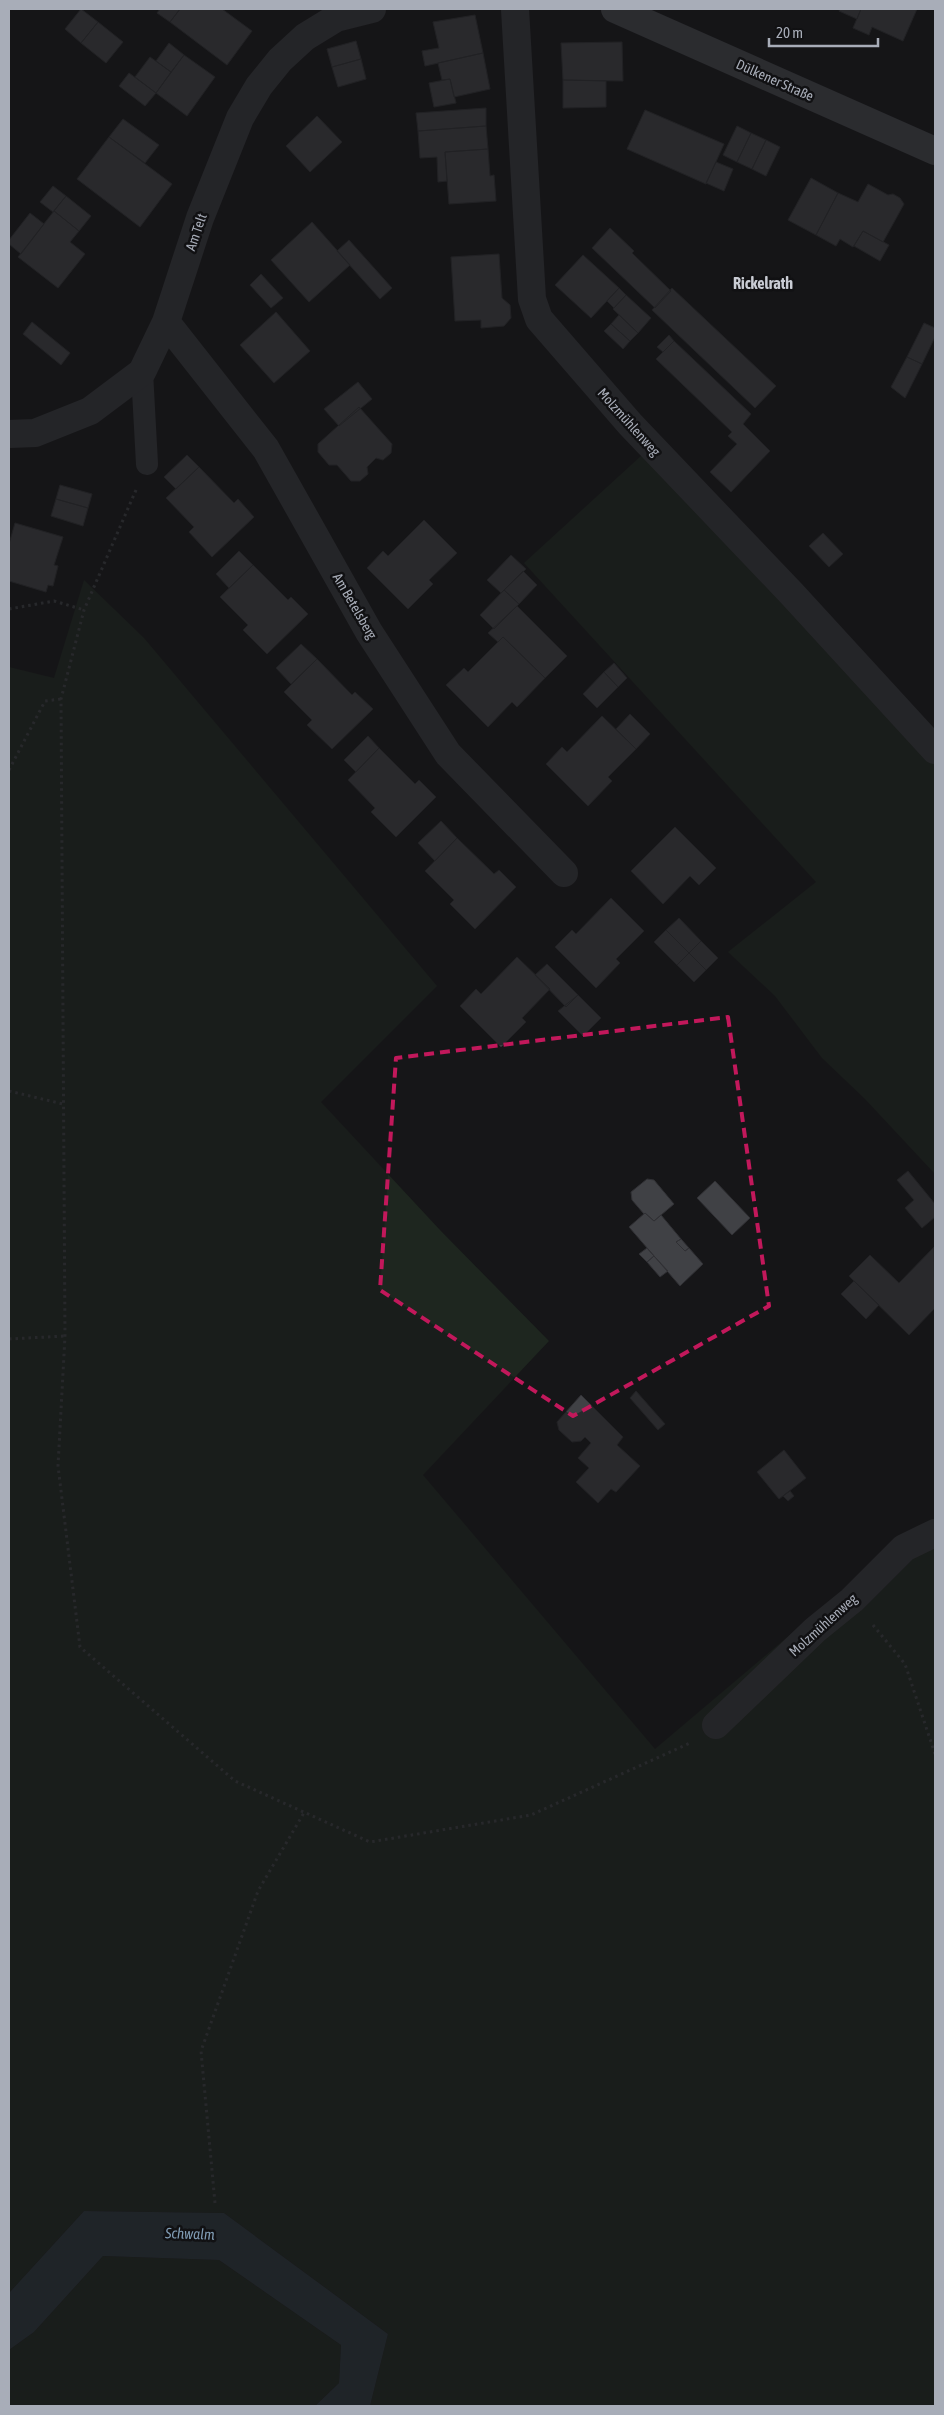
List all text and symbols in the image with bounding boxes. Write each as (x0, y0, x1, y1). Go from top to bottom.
scale bar (769, 15, 878, 47)
text: 20 m (776, 24, 803, 41)
street label: Dülkener Straße (734, 56, 816, 104)
street label: Am Telt (182, 211, 210, 253)
district label: Rickelrath (733, 274, 793, 292)
street label: Molzmühlenweg (594, 385, 664, 459)
street label: Am Betelsberg (330, 570, 380, 642)
street label: Molzmühlenweg (786, 1590, 860, 1660)
water label: Schwalm (164, 2224, 215, 2243)

